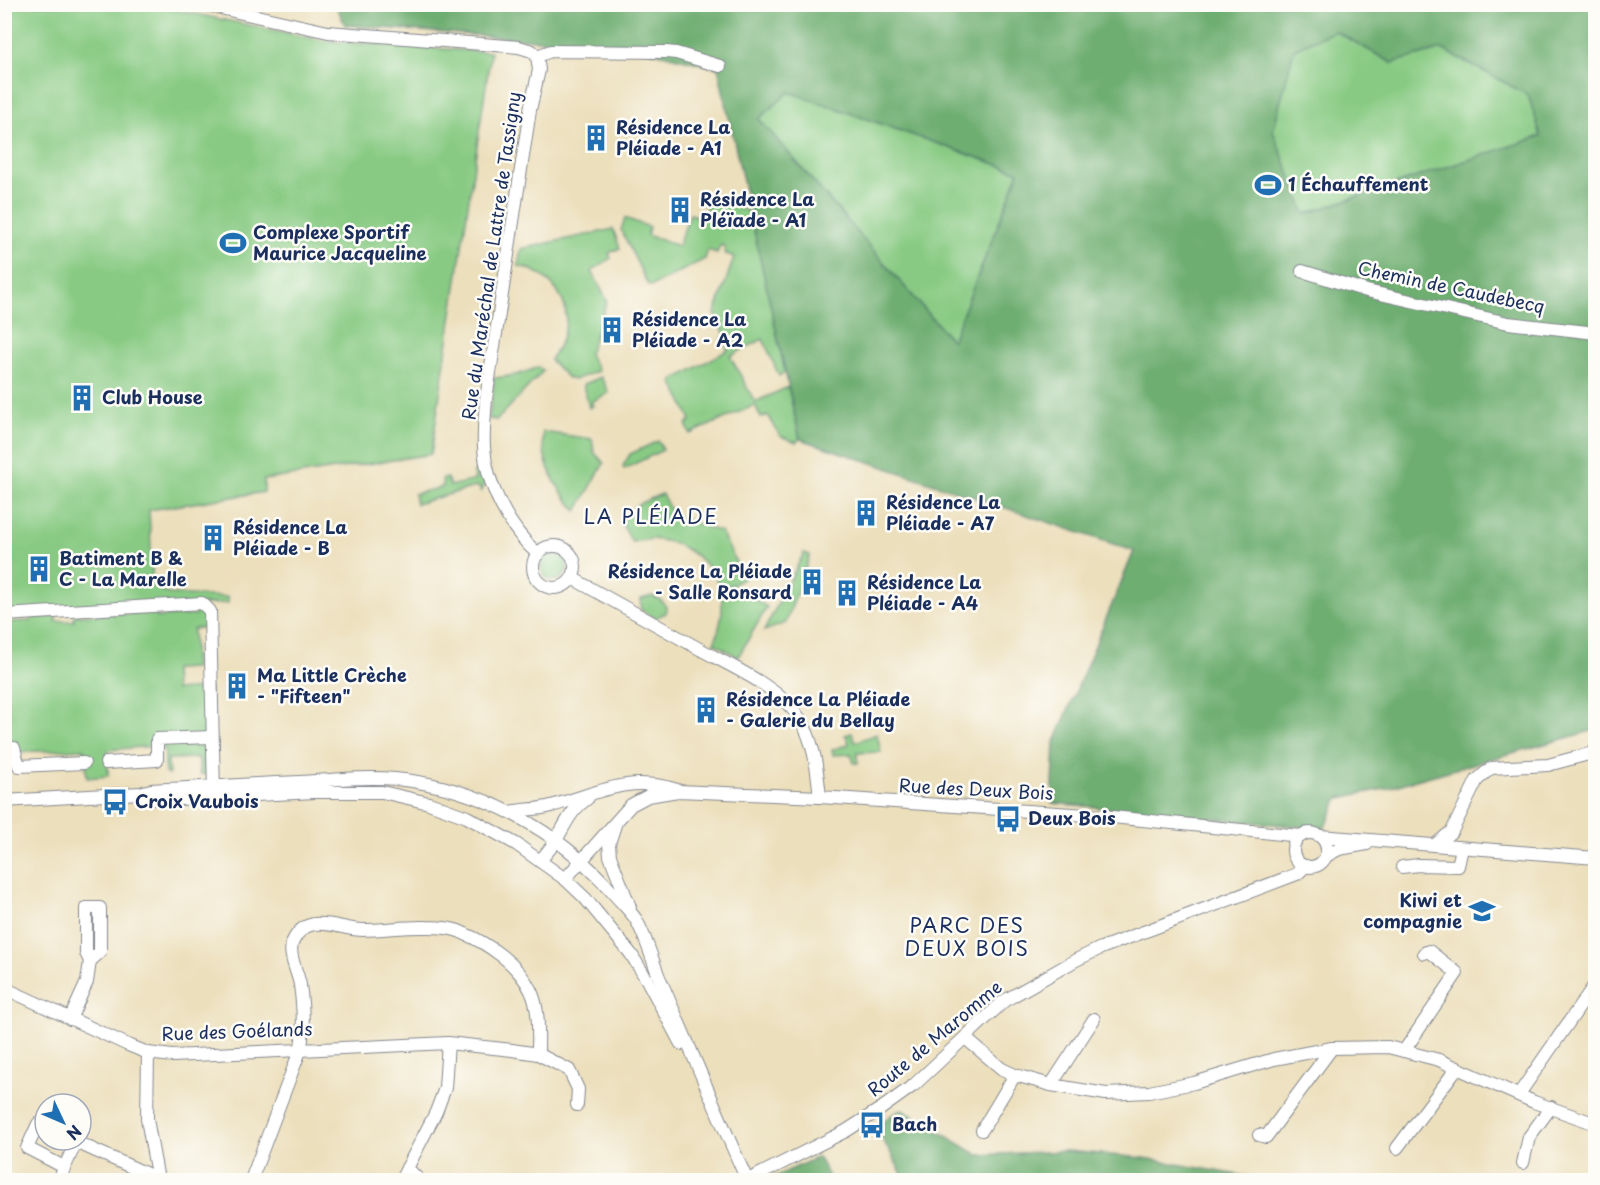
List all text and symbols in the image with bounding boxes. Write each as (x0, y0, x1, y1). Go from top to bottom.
street label: Rue du Maréchal de Lattre de Tassigny (454, 90, 527, 422)
place label: Résidence La Pléiade - A1 (616, 113, 730, 161)
building icon: Résidence La Pléiade - A1 (581, 123, 611, 153)
sports icon: 1 Échauffement (1253, 170, 1283, 200)
place label: 1 Échauffement (1288, 170, 1429, 197)
place label: Résidence La Pléïade - A1 (700, 185, 814, 233)
building icon: Résidence La Pléïade - A1 (665, 195, 695, 225)
place label: Complexe Sportif Maurice Jacqueline (253, 218, 427, 266)
sports icon: Complexe Sportif Maurice Jacqueline (218, 228, 248, 258)
street label: Chemin de Caudebecq (1355, 254, 1547, 320)
place label: Résidence La Pléiade - A2 (632, 305, 746, 353)
building icon: Résidence La Pléiade - A2 (597, 315, 627, 345)
building icon: Club House (67, 383, 97, 413)
place label: Club House (102, 383, 203, 410)
place label: Résidence La Pléiade - A7 (886, 488, 1000, 536)
building icon: Résidence La Pléiade - A7 (851, 498, 881, 528)
district label: LA PLÉIADE (584, 501, 718, 531)
place label: Résidence La Pléiade - B (233, 513, 347, 561)
building icon: Résidence La Pléiade - B (198, 523, 228, 553)
place label: Batiment B & C - La Marelle (59, 544, 187, 592)
building icon: Batiment B & C - La Marelle (24, 554, 54, 584)
place label: Résidence La Pléiade - Salle Ronsard (608, 557, 792, 605)
building icon: Résidence La Pléiade - Salle Ronsard (797, 567, 827, 597)
place label: Résidence La Pléiade - A4 (867, 568, 981, 616)
building icon: Résidence La Pléiade - A4 (832, 578, 862, 608)
place label: Ma Little Crèche - "Fifteen" (257, 661, 407, 709)
building icon: Ma Little Crèche - "Fifteen" (222, 671, 252, 701)
place label: Résidence La Pléiade - Galerie du Bellay (726, 685, 910, 733)
building icon: Résidence La Pléiade - Galerie du Bellay (691, 695, 721, 725)
street label: Rue des Deux Bois (898, 771, 1054, 806)
bus stop icon: Croix Vaubois (100, 787, 130, 817)
place label: Croix Vaubois (135, 787, 259, 814)
bus stop icon: Deux Bois (993, 804, 1023, 834)
place label: Deux Bois (1028, 804, 1116, 831)
place label: Kiwi et compagnie (1363, 886, 1462, 934)
school or university icon: Kiwi et compagnie (1467, 896, 1497, 926)
district label: PARC DES DEUX BOIS (905, 910, 1029, 963)
street label: Route de Maromme (861, 973, 1007, 1102)
street label: Rue des Goélands (161, 1014, 313, 1047)
north arrow (33, 1092, 93, 1152)
bus stop icon: Bach (857, 1110, 887, 1140)
place label: Bach (892, 1110, 937, 1137)
text: N (61, 1120, 88, 1146)

